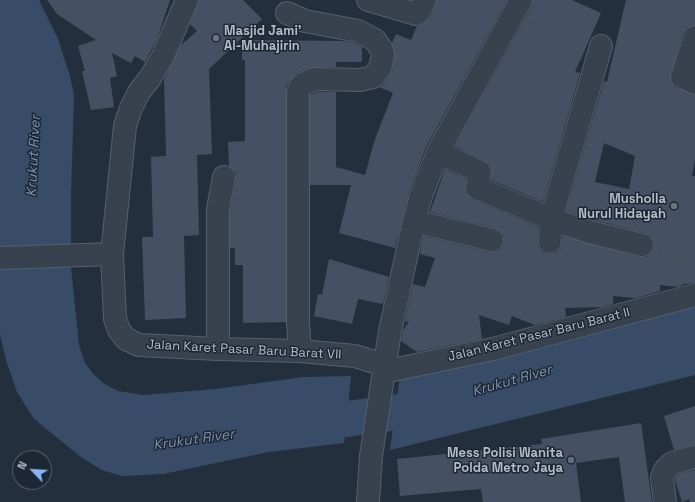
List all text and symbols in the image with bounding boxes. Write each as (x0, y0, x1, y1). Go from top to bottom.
place label: Masjid Jami' Al-Muhajirin (224, 23, 302, 54)
marker: Masjid Jami' Al-Muhajirin (211, 33, 221, 43)
water label: Krukut River (23, 115, 45, 197)
place label: Musholla Nurul Hidayah (578, 191, 666, 222)
marker: Musholla Nurul Hidayah (669, 201, 679, 211)
street label: Jalan Karet Pasar Baru Barat II (446, 305, 632, 365)
street label: Jalan Karet Pasar Baru Barat VII (146, 337, 342, 363)
water label: Krukut River (470, 362, 554, 400)
water label: Krukut River (152, 426, 236, 454)
place label: Mess Polisi Wanita Polda Metro Jaya (447, 445, 563, 476)
north arrow (12, 450, 52, 490)
marker: Mess Polisi Wanita Polda Metro Jaya (566, 455, 576, 465)
text: N (14, 459, 30, 472)

